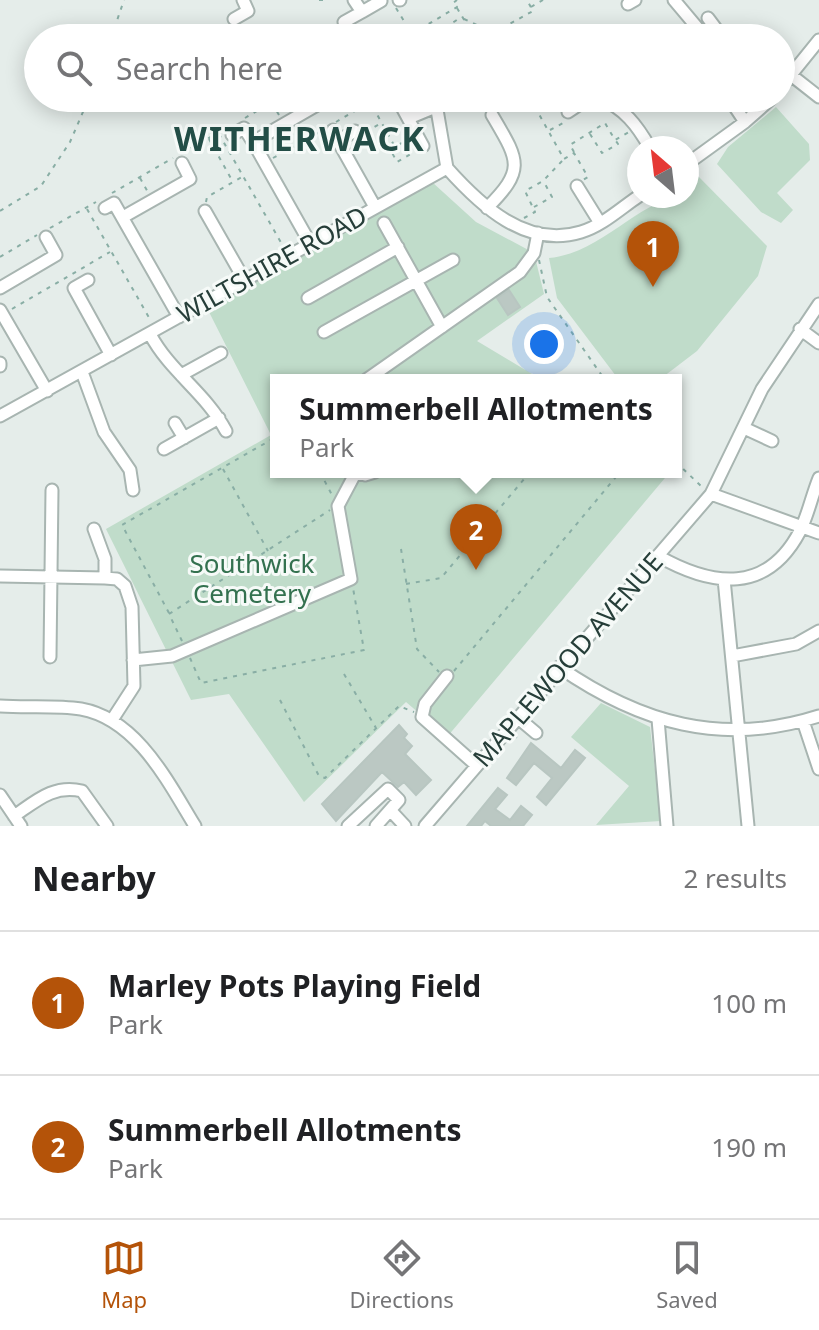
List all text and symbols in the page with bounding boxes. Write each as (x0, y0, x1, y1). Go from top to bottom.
search box (24, 24, 795, 112)
icon: search (52, 46, 96, 90)
text: Search here (116, 48, 283, 89)
district label: WITHERWACK (174, 115, 426, 161)
north arrow (627, 136, 699, 208)
street label: WILTSHIRE ROAD (170, 197, 373, 331)
pin: 1 (627, 221, 679, 287)
your location (524, 324, 564, 364)
popup (270, 374, 682, 478)
text: Summerbell Allotments (299, 388, 653, 429)
text: Park (299, 429, 354, 465)
pin: 2 (450, 504, 502, 570)
street label: MAPLEWOOD AVENUE (464, 544, 670, 774)
park label: Southwick Cemetery (189, 545, 315, 611)
text: Nearby (32, 855, 156, 901)
text: 2 results (683, 860, 787, 896)
text: Marley Pots Playing Field (108, 965, 481, 1006)
text: 1 (51, 985, 65, 1021)
text: 100 m (711, 985, 787, 1021)
text: Park (108, 1006, 163, 1042)
text: Summerbell Allotments (108, 1109, 462, 1150)
text: 2 (51, 1129, 65, 1165)
text: 190 m (711, 1129, 787, 1165)
text: Park (108, 1150, 163, 1186)
tab: Map (101, 1236, 147, 1314)
tab: Directions (349, 1236, 454, 1314)
tab: Saved (656, 1236, 718, 1314)

